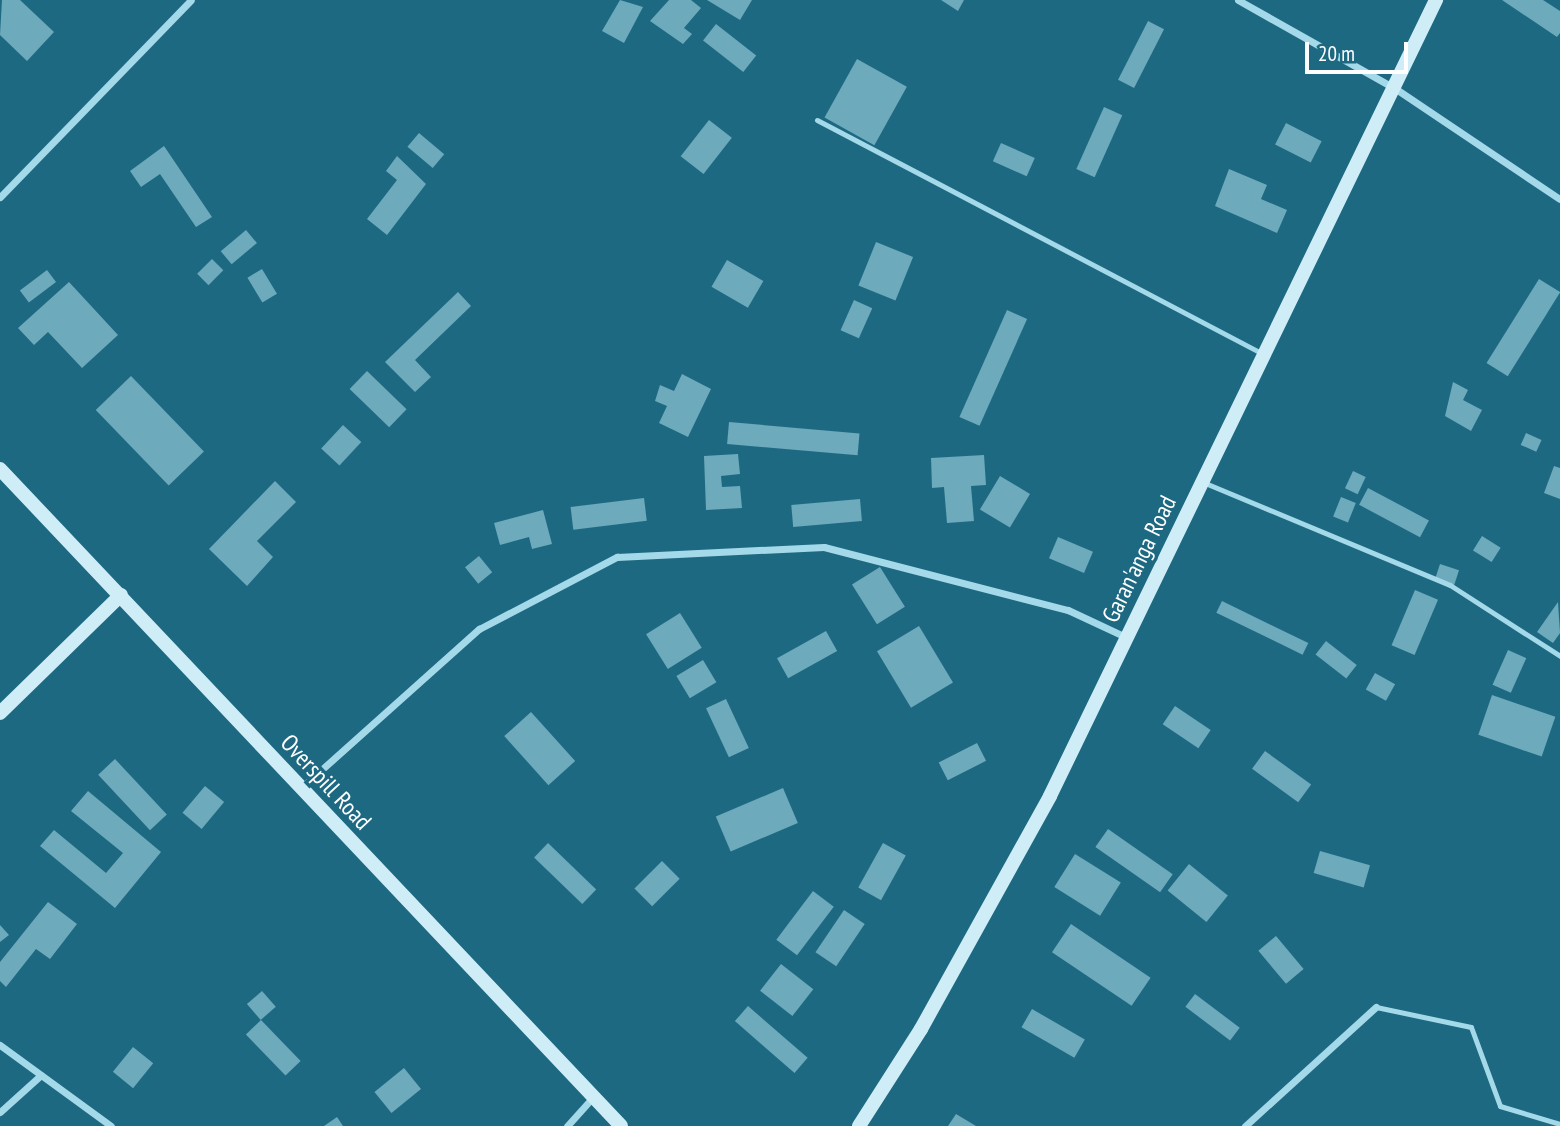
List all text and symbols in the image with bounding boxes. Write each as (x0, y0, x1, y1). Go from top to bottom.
scale bar (1308, 28, 1411, 72)
text: 20 m (1318, 40, 1355, 67)
street label: Garan'anga Road (1096, 491, 1182, 627)
street label: Overspill Road (275, 728, 377, 836)

